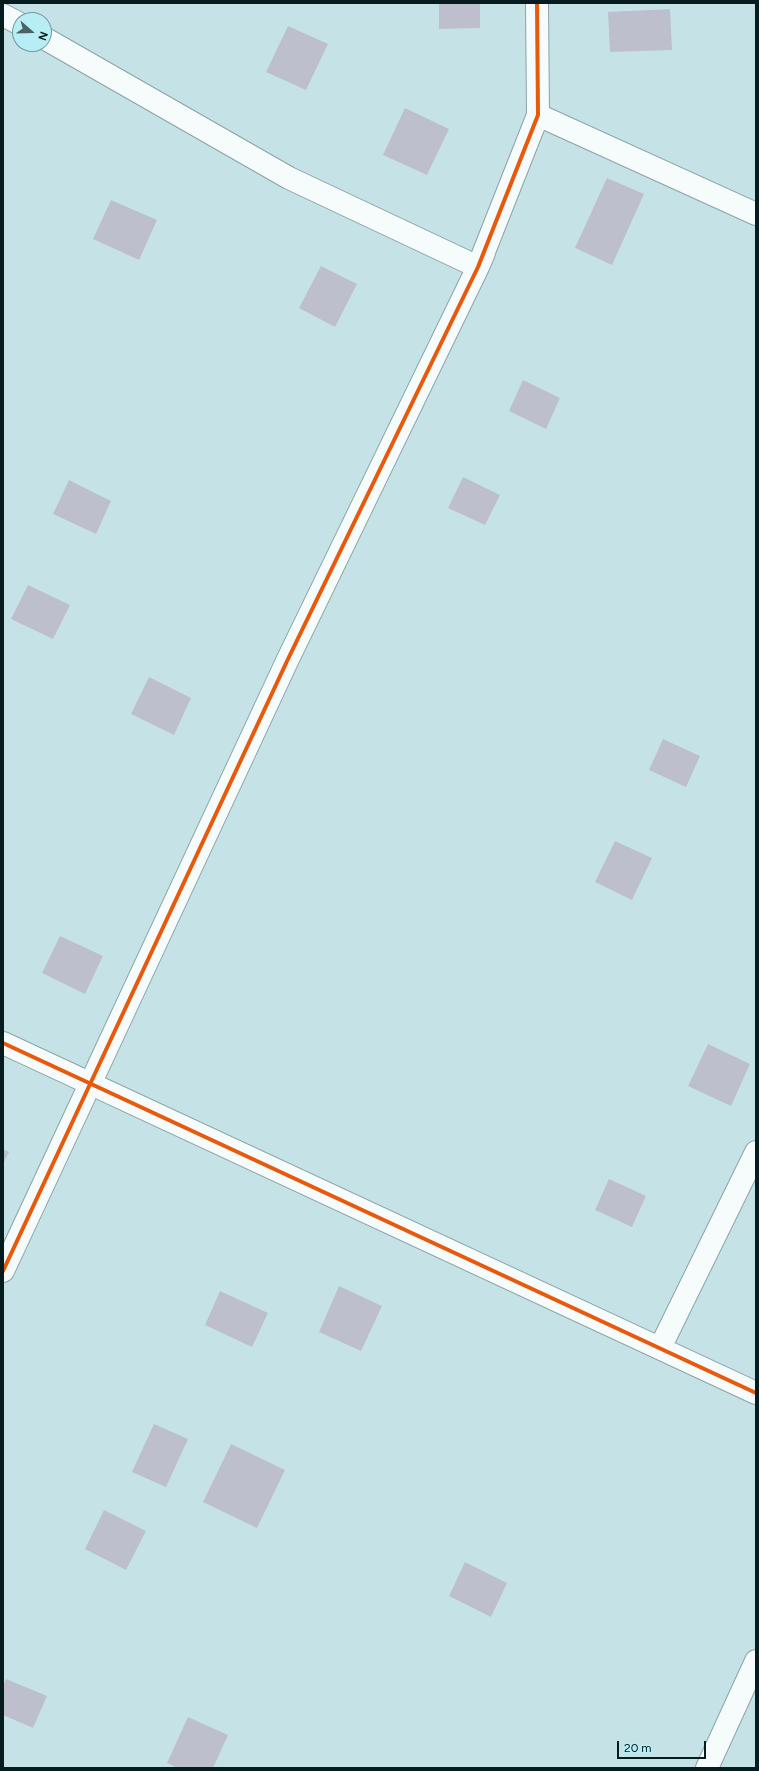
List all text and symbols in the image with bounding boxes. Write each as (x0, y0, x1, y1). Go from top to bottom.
north arrow (12, 12, 52, 52)
text: N (35, 30, 50, 42)
scale bar (619, 1733, 708, 1759)
text: 20 m (624, 1741, 652, 1755)

